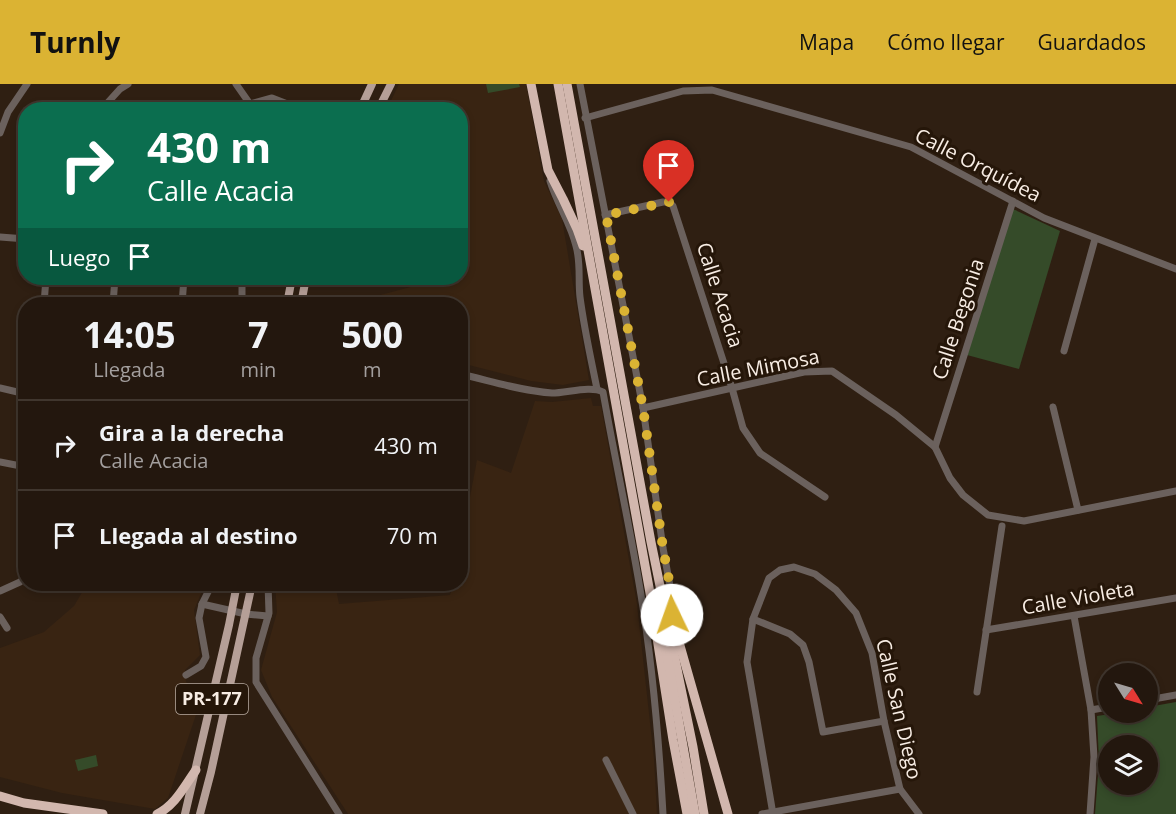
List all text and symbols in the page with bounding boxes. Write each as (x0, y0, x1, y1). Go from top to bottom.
text: Turnly (30, 23, 120, 61)
text: Mapa (799, 28, 854, 56)
text: Cómo llegar (887, 28, 1005, 56)
text: Guardados (1038, 28, 1146, 56)
text: 430 m (147, 118, 271, 175)
street label: Calle Orquídea (911, 121, 1046, 208)
icon: right (48, 126, 126, 204)
pin (643, 140, 694, 202)
icon: arrive (652, 149, 685, 182)
text: Calle Acacia (147, 172, 295, 209)
street label: Calle Acacia (691, 239, 750, 351)
icon: arrive (123, 240, 156, 273)
text: Luego (48, 242, 111, 272)
street label: Calle Begonia (925, 255, 990, 383)
text: 14:05 (83, 310, 176, 359)
text: 7 (248, 310, 269, 359)
text: 500 (341, 310, 403, 359)
street label: Calle Mimosa (694, 342, 822, 393)
text: Llegada (93, 356, 165, 383)
text: min (240, 356, 276, 383)
text: m (363, 356, 381, 383)
text: Gira a la derecha (99, 417, 284, 447)
icon: right (48, 429, 81, 462)
text: 430 m (374, 430, 438, 460)
text: Calle Acacia (99, 447, 208, 474)
icon: arrive (48, 519, 81, 552)
text: Llegada al destino (99, 520, 298, 550)
text: 70 m (387, 520, 438, 550)
street label: Calle Violeta (1020, 574, 1136, 621)
position arrow (640, 583, 704, 647)
street label: Calle San Diego (870, 636, 929, 782)
north arrow (1098, 663, 1158, 723)
map controls (1098, 663, 1158, 795)
road number: PR-177 (176, 684, 248, 714)
button: layers (1098, 735, 1158, 795)

